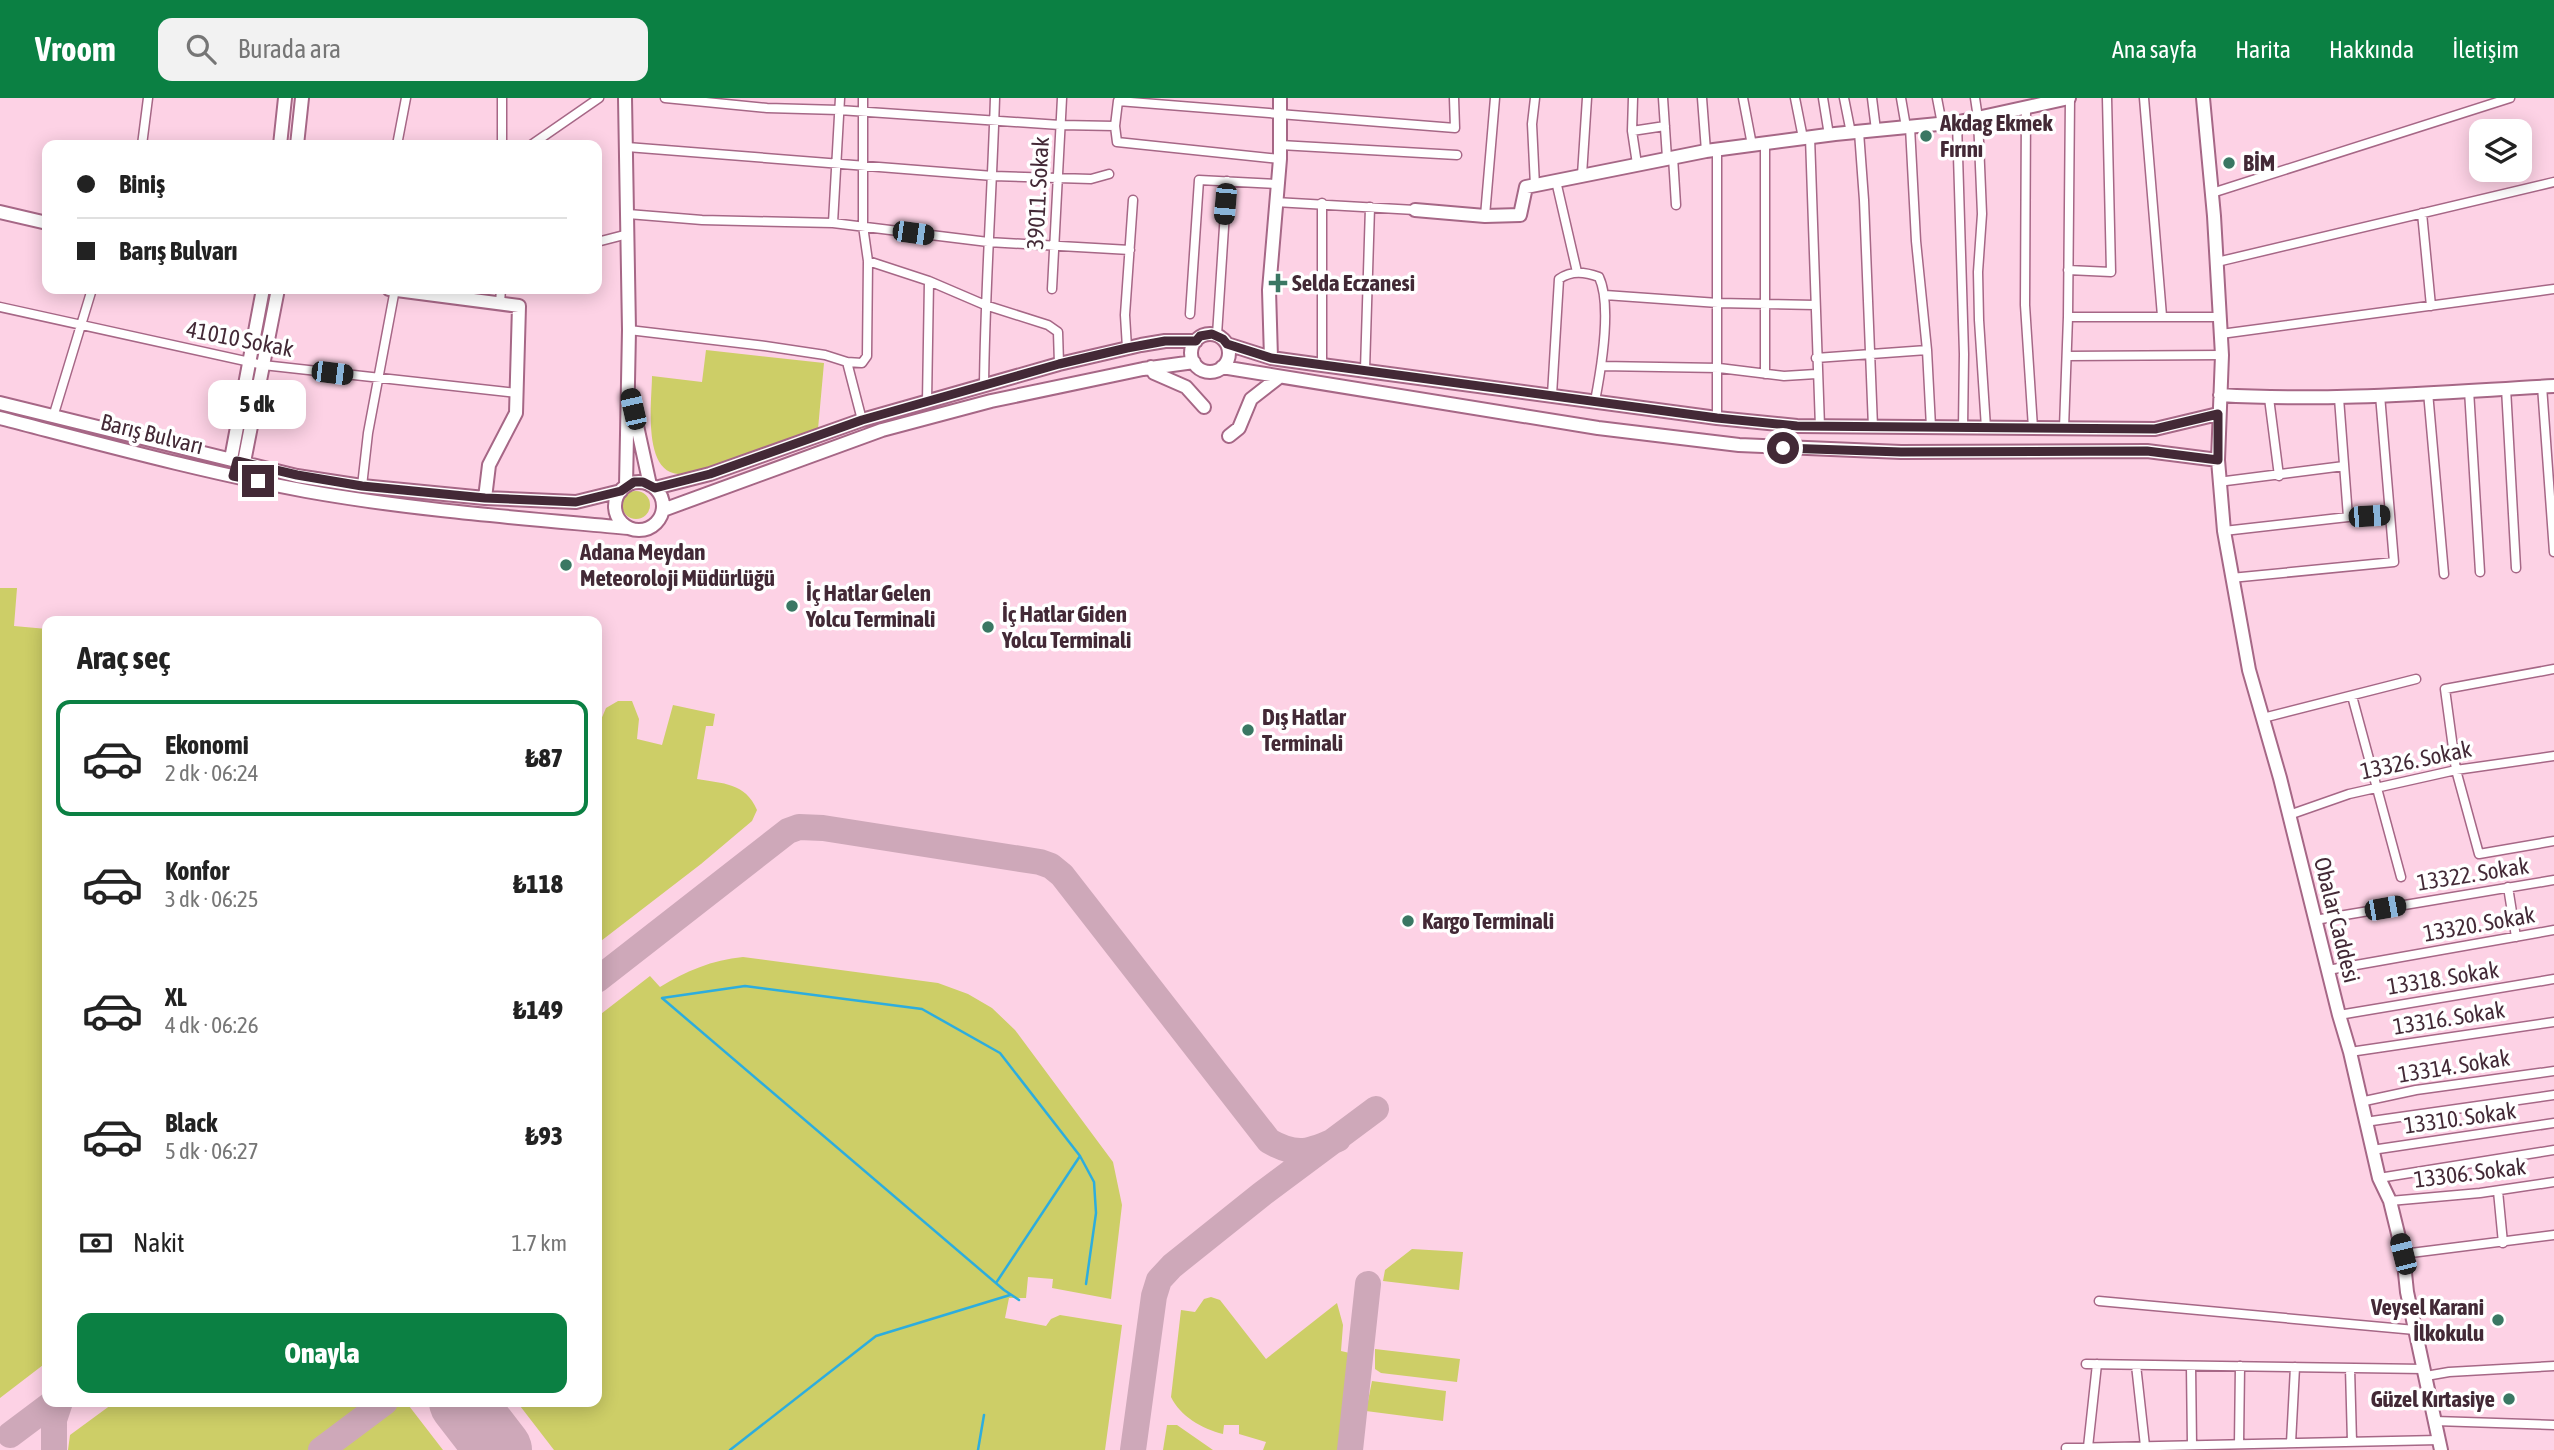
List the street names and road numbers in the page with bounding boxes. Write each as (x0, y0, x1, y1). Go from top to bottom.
street label: 39011. Sokak (1022, 136, 1054, 250)
street label: 41010 Sokak (184, 316, 296, 362)
street label: Barış Bulvarı (98, 409, 206, 459)
street label: 13326. Sokak (2358, 736, 2474, 784)
street label: 13322. Sokak (2415, 852, 2531, 896)
street label: Obalar Caddesi (2309, 855, 2365, 985)
street label: 13320. Sokak (2421, 901, 2537, 947)
street label: 13318. Sokak (2385, 956, 2501, 1000)
street label: 13316. Sokak (2391, 996, 2507, 1040)
street label: 13314. Sokak (2396, 1044, 2512, 1088)
street label: 13310. Sokak (2402, 1097, 2518, 1139)
street label: 13306. Sokak (2412, 1153, 2528, 1193)

